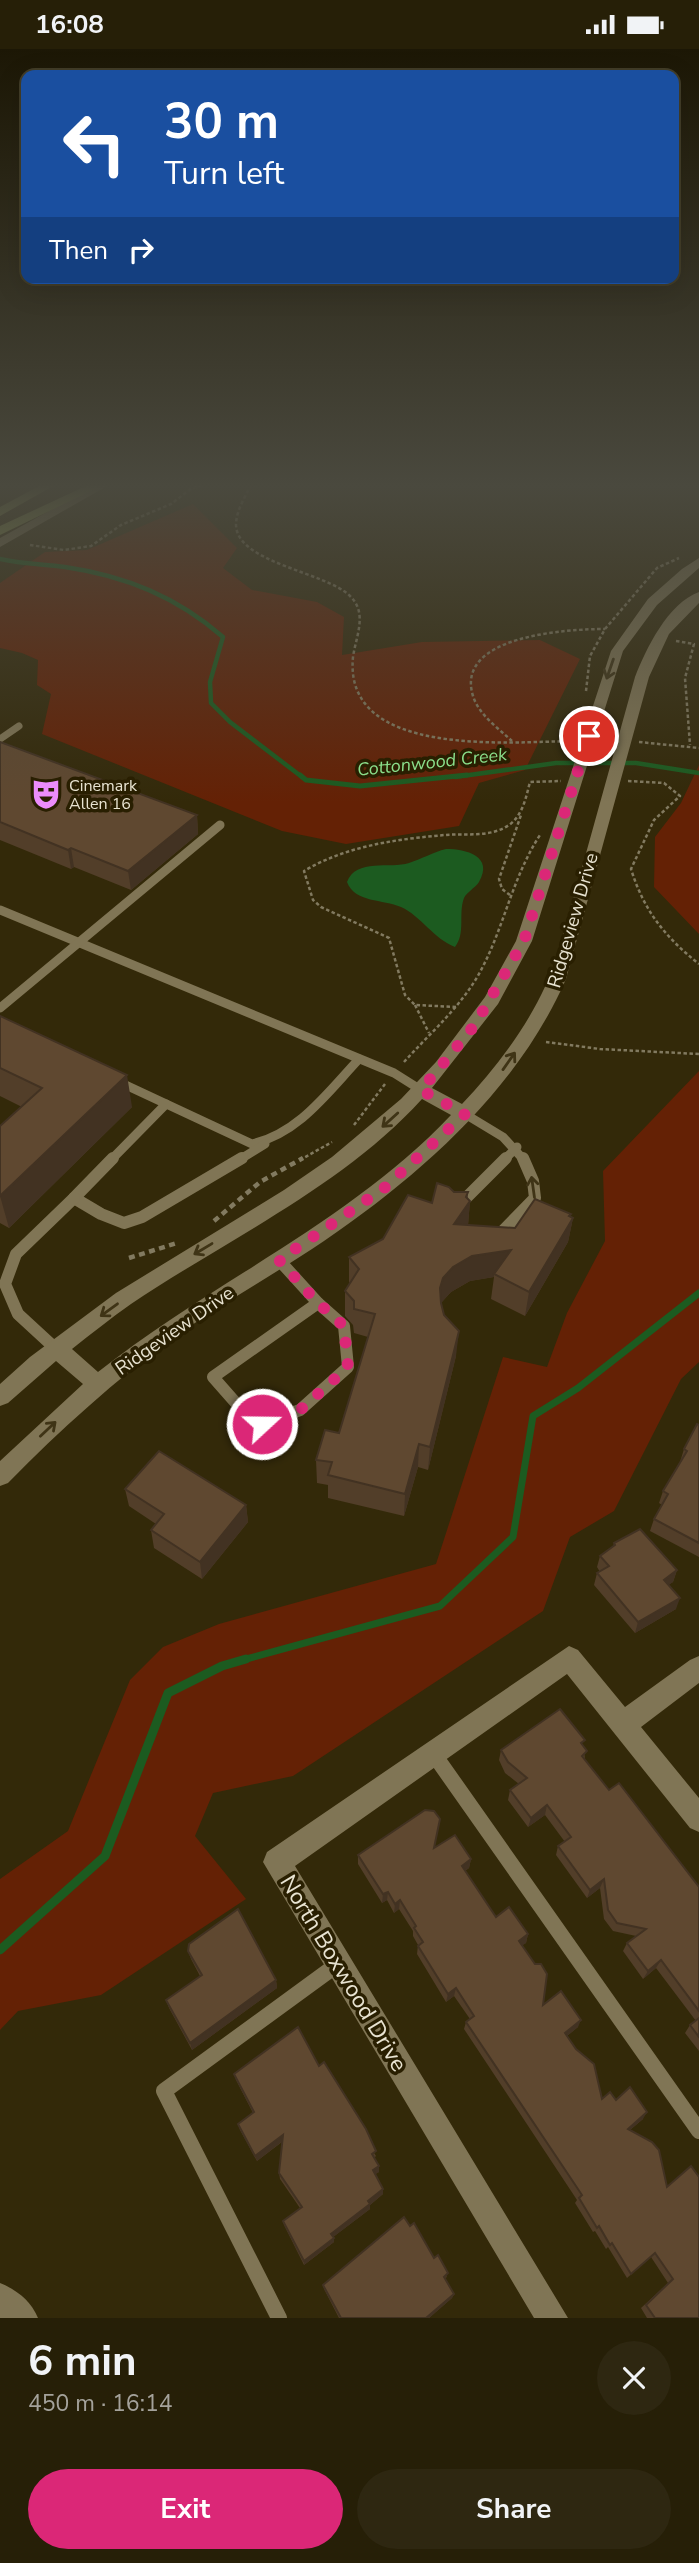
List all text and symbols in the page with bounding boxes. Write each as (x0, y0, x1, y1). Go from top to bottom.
text: 16:08 (35, 7, 104, 42)
text: 30 m (164, 88, 279, 155)
icon: left (49, 98, 140, 189)
text: Turn left (164, 152, 284, 195)
icon: right (122, 231, 160, 269)
text: Then (49, 233, 108, 268)
one-way arrow (603, 658, 616, 680)
pin (559, 706, 619, 766)
icon: arrive (570, 717, 608, 755)
water label: Cottonwood Creek (356, 742, 509, 782)
place label: Cinemark Allen 16 (69, 775, 138, 815)
theatre icon: Cinemark Allen 16 (29, 777, 63, 811)
street label: Ridgeview Drive (541, 850, 605, 991)
one-way arrow (502, 1052, 516, 1071)
one-way arrow (381, 1112, 399, 1128)
one-way arrow (526, 1176, 539, 1198)
one-way arrow (194, 1242, 214, 1256)
street label: Ridgeview Drive (110, 1280, 239, 1381)
one-way arrow (100, 1303, 119, 1317)
position arrow (225, 1387, 299, 1461)
one-way arrow (39, 1420, 56, 1437)
street label: North Boxwood Drive (273, 1869, 415, 2077)
text: 6 min (28, 2333, 137, 2390)
button: close (597, 2341, 671, 2415)
text: 450 m · 16:14 (28, 2388, 173, 2419)
button: Exit (28, 2469, 343, 2549)
button: Share (357, 2469, 671, 2549)

